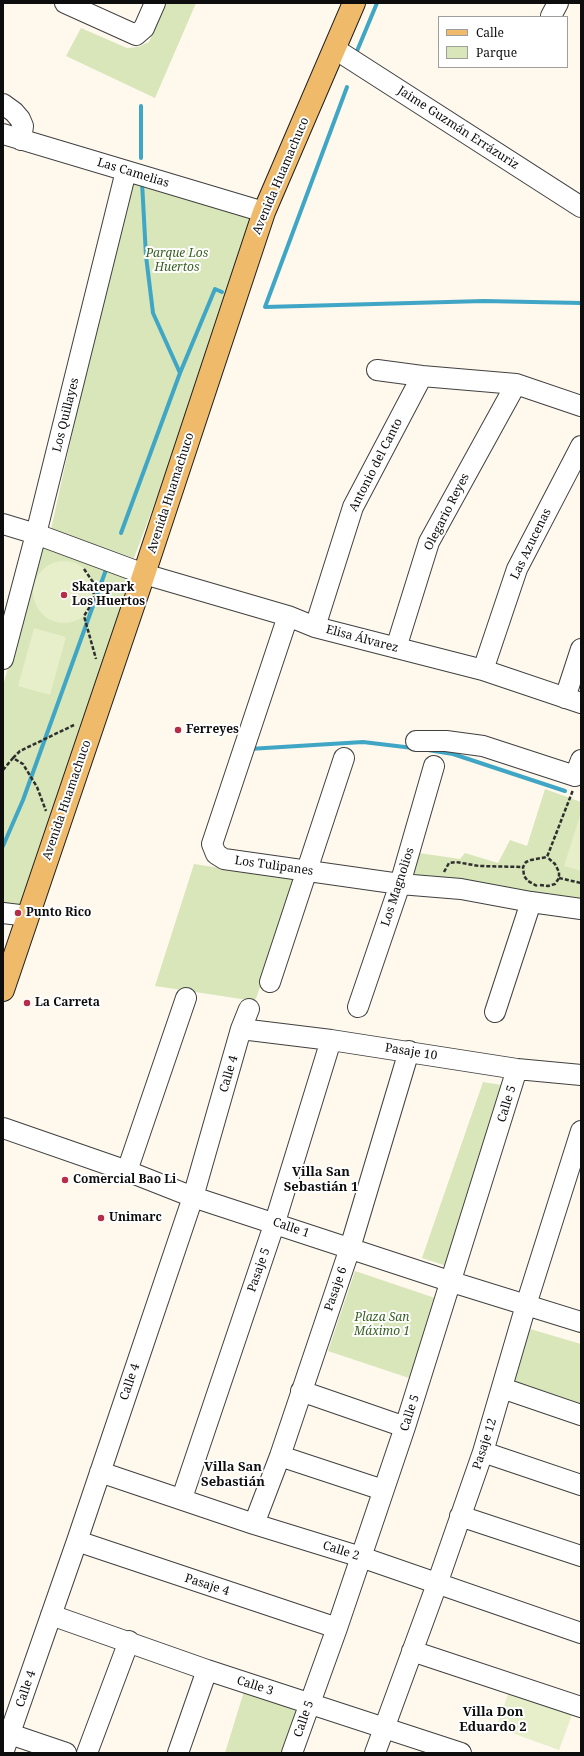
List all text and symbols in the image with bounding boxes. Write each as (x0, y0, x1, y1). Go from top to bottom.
legend (438, 16, 568, 68)
text: Calle (476, 24, 504, 41)
text: Parque (476, 44, 517, 61)
street label: Jaime Guzmán Errázuriz (395, 83, 521, 173)
street label: Avenida Huamachuco (250, 115, 312, 237)
street label: Las Camelias (95, 155, 171, 191)
park label: Parque Los Huertos (146, 247, 208, 275)
street label: Los Quillayes (50, 376, 82, 454)
street label: Antonio del Canto (346, 416, 406, 514)
street label: Avenida Huamachuco (145, 431, 197, 555)
street label: Olegario Reyes (421, 471, 473, 553)
street label: Las Azucenas (508, 506, 554, 582)
place label: Skatepark Los Huertos (72, 581, 145, 609)
marker: Skatepark Los Huertos (59, 590, 69, 600)
street label: Elisa Álvarez (324, 622, 400, 656)
place label: Ferreyes (186, 723, 239, 737)
marker: Ferreyes (173, 725, 183, 735)
street label: Avenida Huamachuco (40, 738, 94, 862)
street label: Los Magnolios (378, 846, 418, 928)
street label: Los Tulipanes (234, 853, 314, 879)
place label: Punto Rico (26, 906, 91, 920)
marker: Punto Rico (13, 908, 23, 918)
place label: La Carreta (35, 996, 100, 1010)
marker: La Carreta (22, 998, 32, 1008)
street label: Pasaje 10 (384, 1041, 438, 1063)
street label: Calle 4 (217, 1054, 241, 1094)
street label: Calle 5 (495, 1084, 519, 1124)
district label: Villa San Sebastián 1 (284, 1164, 358, 1195)
place label: Comercial Bao Li (73, 1173, 176, 1187)
marker: Comercial Bao Li (60, 1175, 70, 1185)
place label: Unimarc (109, 1211, 162, 1225)
marker: Unimarc (96, 1213, 106, 1223)
street label: Calle 1 (271, 1215, 311, 1241)
street label: Pasaje 5 (245, 1246, 273, 1294)
street label: Pasaje 6 (322, 1265, 350, 1313)
park label: Plaza San Máximo 1 (354, 1311, 410, 1339)
street label: Calle 4 (117, 1362, 143, 1402)
street label: Calle 5 (397, 1393, 423, 1433)
street label: Pasaje 12 (470, 1417, 500, 1471)
district label: Villa San Sebastián (201, 1459, 265, 1490)
street label: Calle 2 (321, 1538, 361, 1564)
street label: Pasaje 4 (183, 1571, 231, 1599)
street label: Calle 4 (13, 1669, 39, 1709)
street label: Calle 3 (235, 1673, 275, 1699)
street label: Calle 5 (291, 1699, 317, 1739)
district label: Villa Don Eduardo 2 (459, 1704, 527, 1735)

